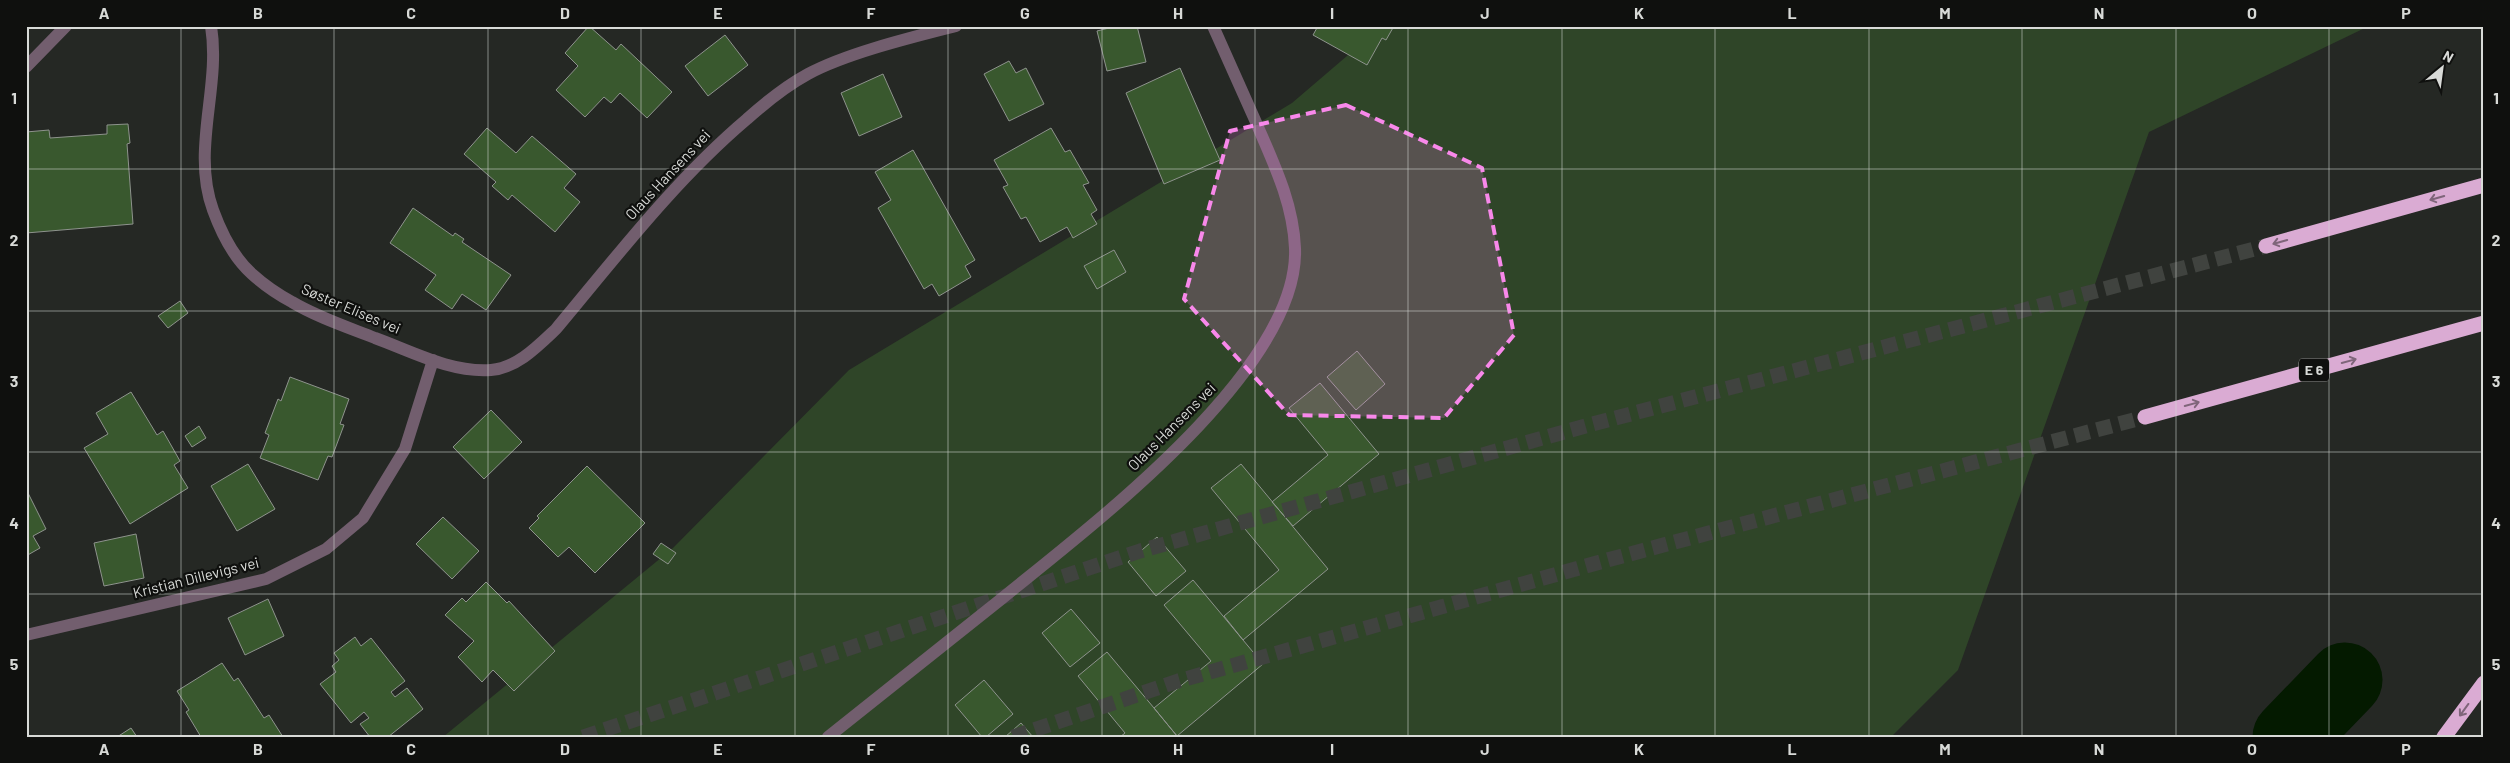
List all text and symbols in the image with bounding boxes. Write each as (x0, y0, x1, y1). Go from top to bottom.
text: A (99, 3, 110, 22)
text: B (253, 3, 263, 22)
text: C (406, 3, 416, 22)
text: D (560, 3, 570, 22)
text: E (713, 3, 723, 22)
text: F (867, 3, 876, 22)
text: G (1020, 3, 1030, 22)
text: H (1173, 3, 1183, 22)
text: I (1330, 3, 1334, 22)
text: J (1480, 3, 1490, 22)
text: K (1634, 3, 1644, 22)
text: L (1787, 3, 1797, 22)
text: M (1939, 3, 1951, 22)
text: N (2094, 3, 2104, 22)
text: O (2247, 3, 2257, 22)
text: P (2401, 3, 2411, 22)
north arrow (2418, 42, 2468, 92)
text: N (2440, 47, 2457, 66)
text: 1 (11, 88, 17, 107)
text: 1 (2493, 88, 2499, 107)
street label: Olaus Hansens vei (621, 126, 714, 223)
one-way arrow (2429, 194, 2445, 203)
text: 2 (10, 230, 19, 249)
text: 2 (2492, 230, 2501, 249)
one-way arrow (2273, 238, 2289, 247)
street label: Søster Elises vei (299, 279, 404, 337)
one-way arrow (2340, 355, 2356, 365)
road number: E 6 (2299, 358, 2329, 382)
text: 3 (10, 371, 18, 390)
text: 3 (2492, 371, 2500, 390)
street label: Olaus Hansens vei (1124, 379, 1219, 474)
one-way arrow (2183, 399, 2199, 409)
text: 4 (9, 513, 19, 532)
text: 4 (2491, 513, 2501, 532)
street label: Kristian Dillevigs vei (131, 553, 261, 601)
text: 5 (10, 654, 19, 673)
text: 5 (2492, 654, 2501, 673)
one-way arrow (2459, 703, 2469, 717)
text: A (99, 739, 110, 758)
text: B (253, 739, 263, 758)
text: C (406, 739, 416, 758)
text: D (560, 739, 570, 758)
text: E (713, 739, 723, 758)
text: F (867, 739, 876, 758)
text: G (1020, 739, 1030, 758)
text: H (1173, 739, 1183, 758)
text: I (1330, 739, 1334, 758)
text: J (1480, 739, 1490, 758)
text: K (1634, 739, 1644, 758)
text: L (1787, 739, 1797, 758)
text: M (1939, 739, 1951, 758)
text: N (2094, 739, 2104, 758)
text: O (2247, 739, 2257, 758)
text: P (2401, 739, 2411, 758)

